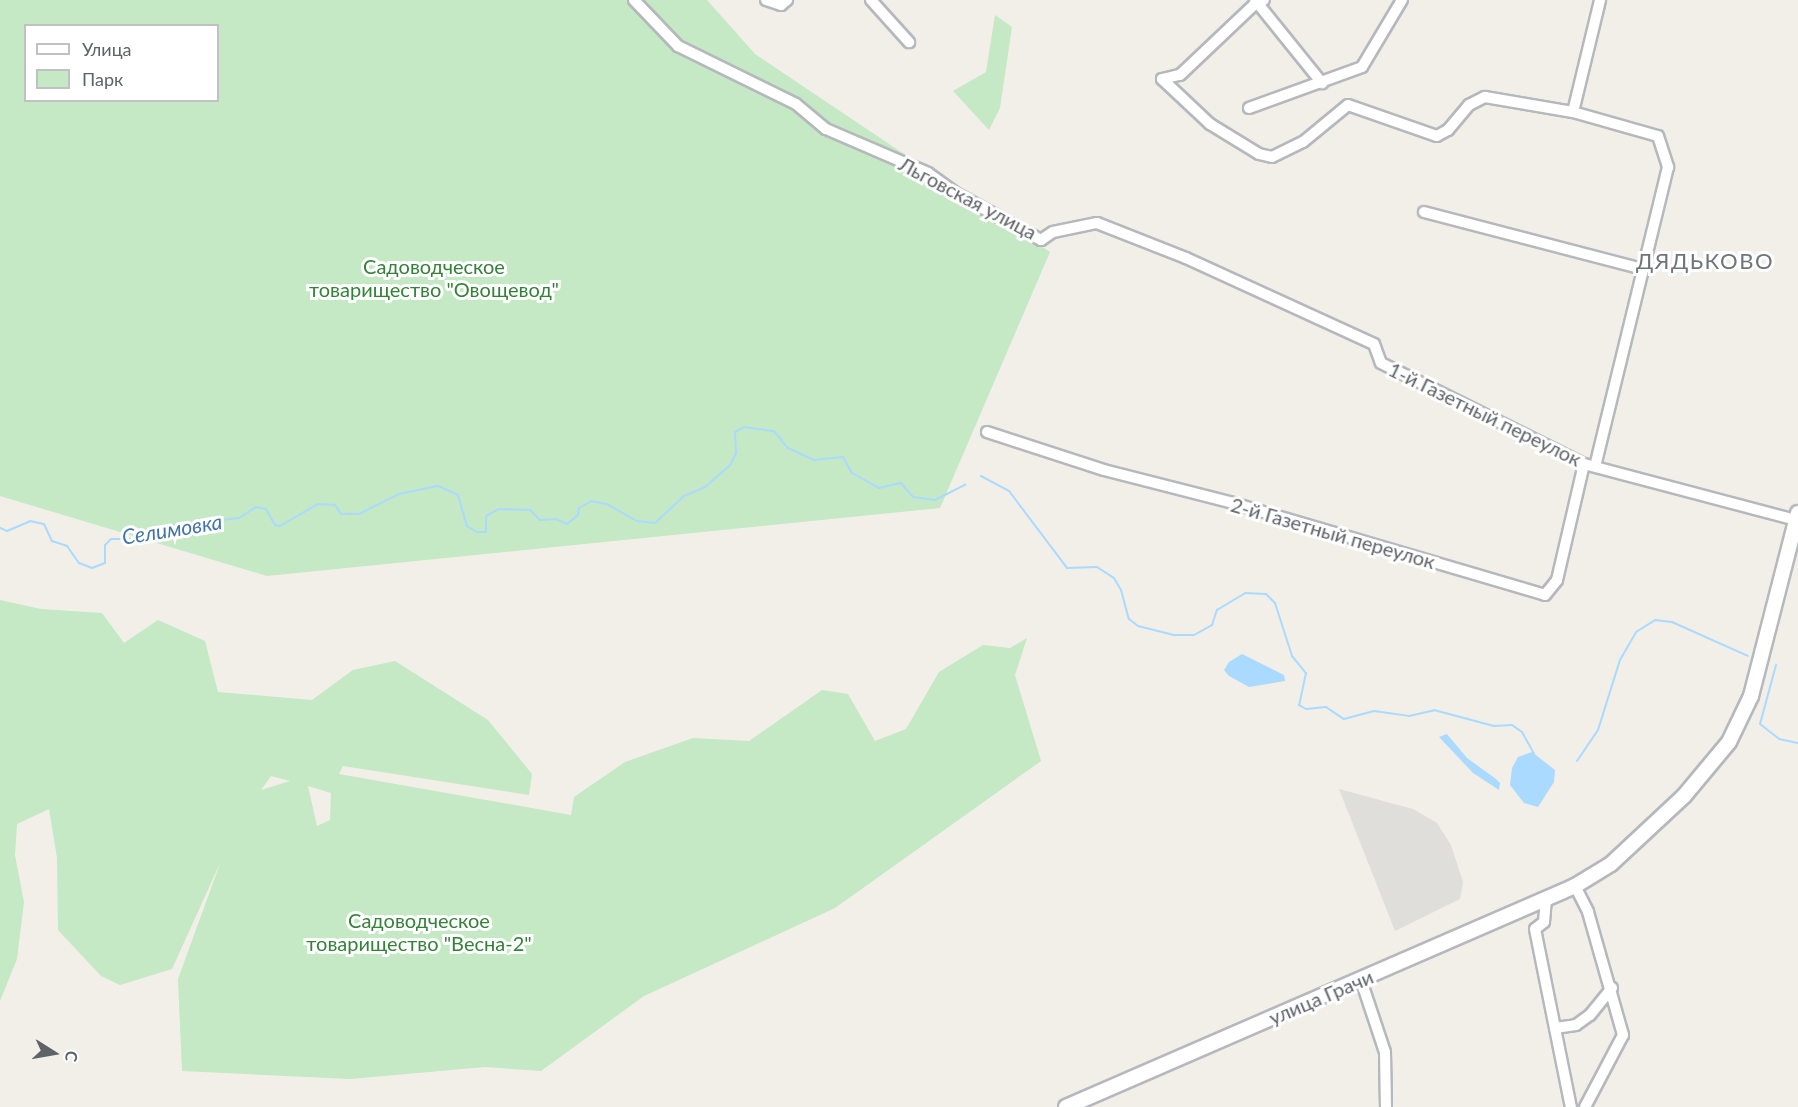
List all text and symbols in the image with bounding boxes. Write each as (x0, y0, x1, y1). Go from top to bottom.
legend (24, 24, 219, 102)
text: Улица (82, 38, 132, 60)
text: Парк (82, 68, 123, 90)
street label: Льговская улица (895, 152, 1041, 244)
district label: ДЯДЬКОВО (1636, 248, 1774, 274)
park label: Садоводческое товарищество "Овощевод" (309, 255, 559, 302)
street label: 1-й Газетный переулок (1385, 357, 1585, 471)
street label: 2-й Газетный переулок (1228, 492, 1438, 574)
water label: Селимовка (120, 509, 224, 549)
park label: Садоводческое товарищество "Весна-2" (306, 908, 532, 955)
street label: улица Грачи (1265, 964, 1377, 1030)
north arrow (24, 1023, 84, 1083)
text: С (62, 1050, 82, 1064)

